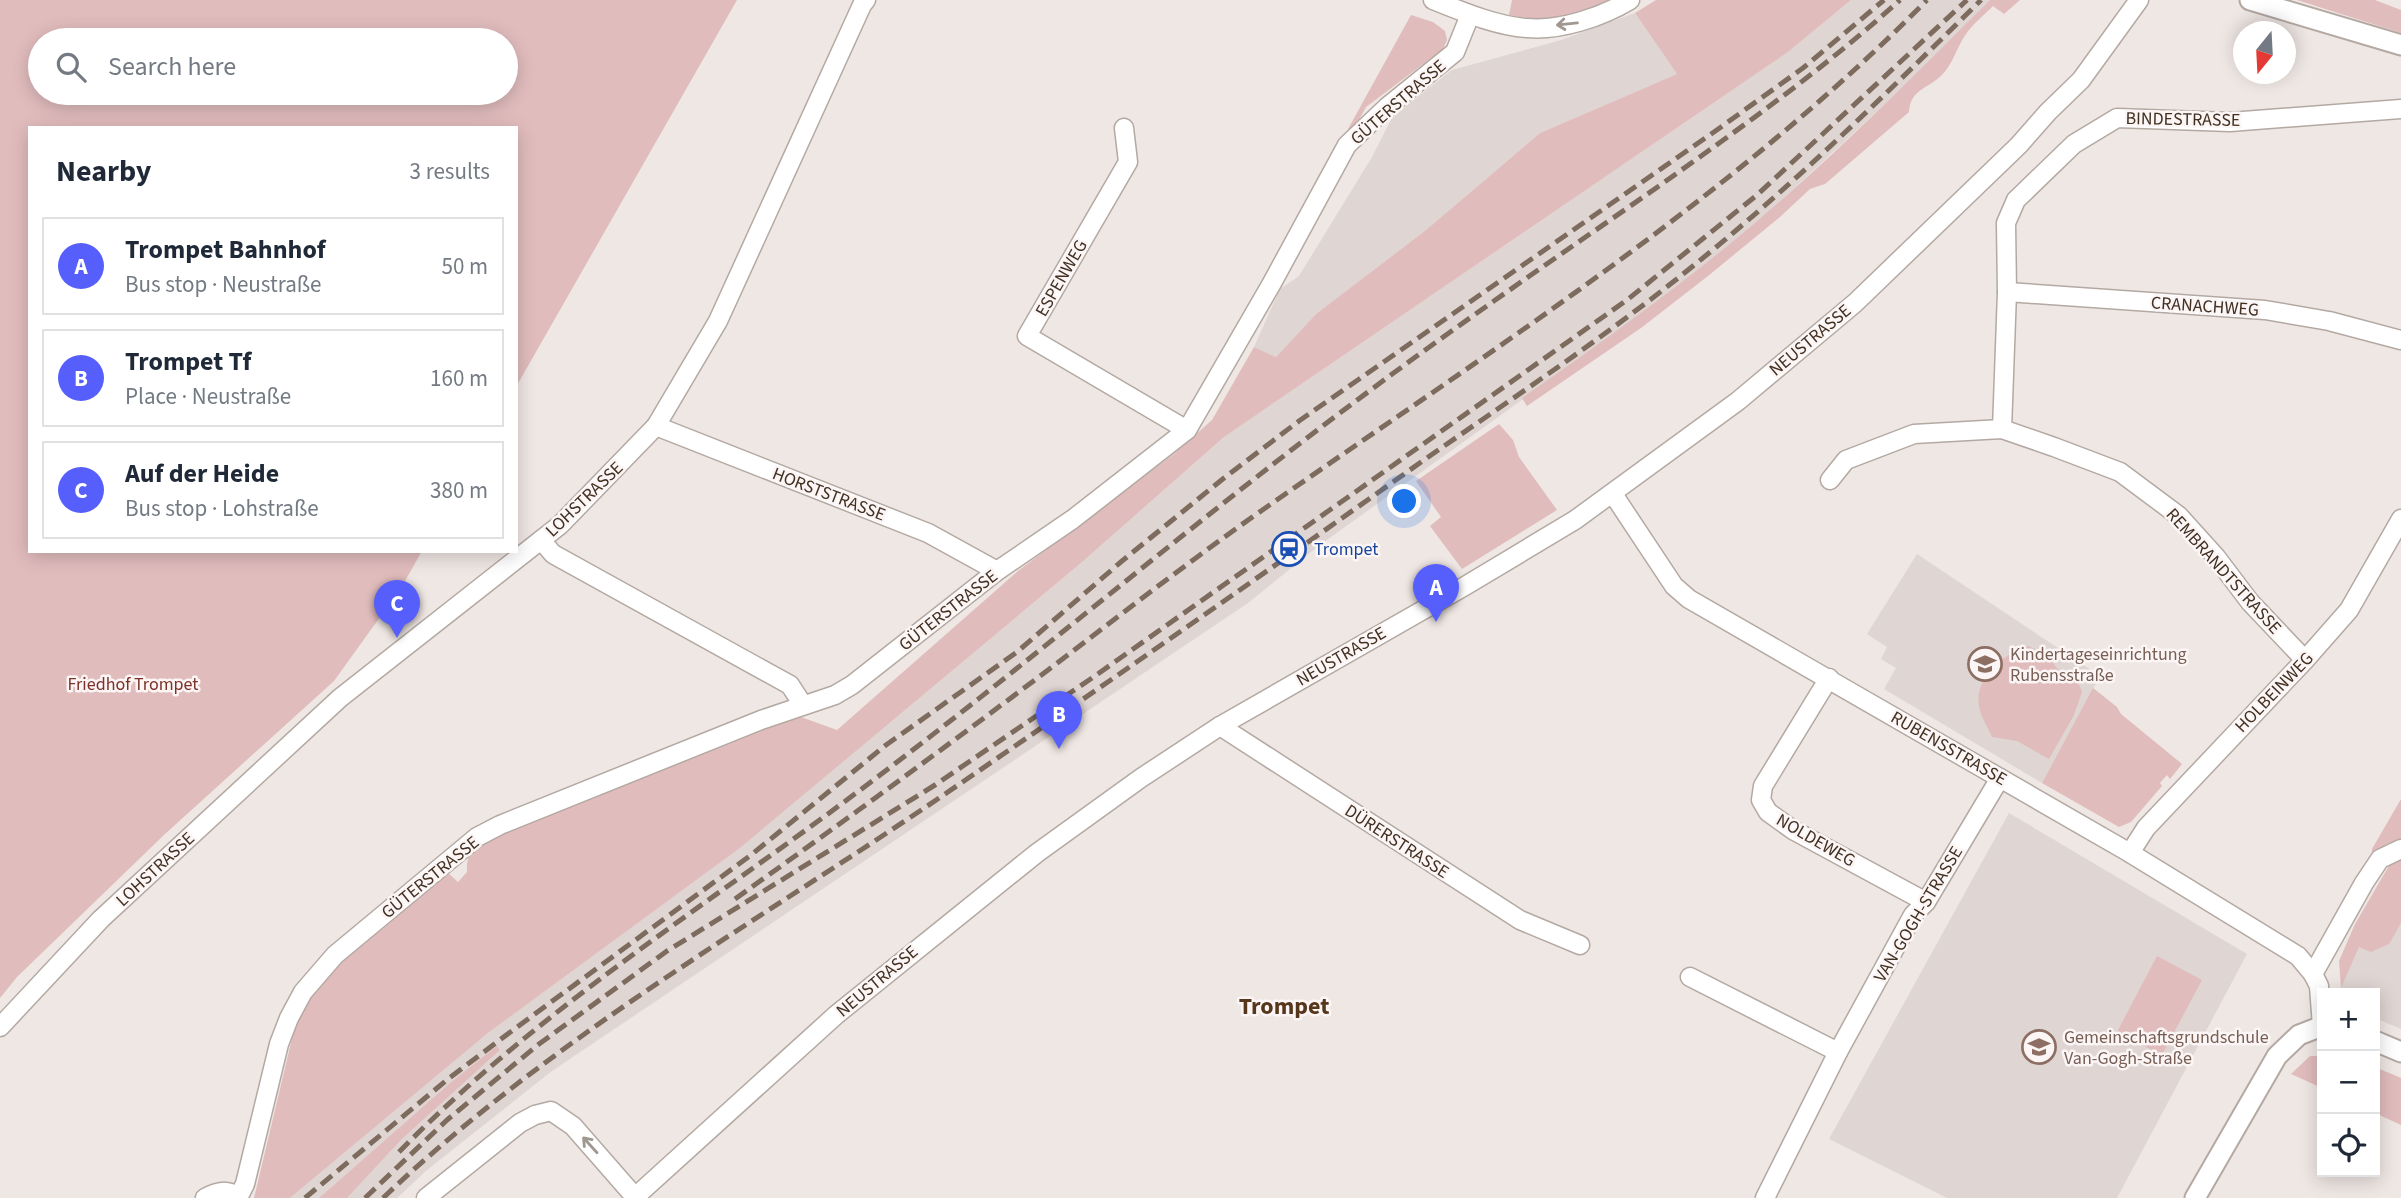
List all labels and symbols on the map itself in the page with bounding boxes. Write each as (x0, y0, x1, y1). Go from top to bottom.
one-way arrow (1556, 18, 1579, 31)
north arrow (2233, 21, 2296, 84)
street label: GÜTERSTRASSE (1345, 54, 1451, 151)
street label: BINDESTRASSE (2125, 106, 2241, 133)
street label: ESPENWEG (1029, 235, 1094, 321)
street label: CRANACHWEG (2150, 290, 2260, 323)
street label: NEUSTRASSE (1764, 299, 1857, 382)
street label: LOHSTRASSE (540, 456, 629, 543)
street label: HORSTSTRASSE (769, 461, 889, 527)
your location (1387, 484, 1421, 518)
street label: REMBRANDTSTRASSE (2160, 503, 2287, 640)
station icon: Trompet (1270, 530, 1308, 568)
place label: Trompet (1314, 537, 1378, 562)
street label: GÜTERSTRASSE (894, 564, 1003, 657)
pin: A (1413, 564, 1459, 622)
pin: C (374, 580, 420, 638)
street label: NEUSTRASSE (1292, 621, 1391, 692)
place label: Kindertageseinrichtung Rubensstraße (2010, 642, 2187, 688)
school or university icon: Kindertageseinrichtung Rubensstraße (1966, 645, 2004, 683)
street label: HOLBEINWEG (2229, 646, 2319, 738)
park label: Friedhof Trompet (68, 672, 198, 697)
pin: B (1036, 691, 1082, 749)
street label: RUBENSSTRASSE (1886, 705, 2011, 792)
street label: DÜRERSTRASSE (1340, 798, 1454, 885)
street label: NOLDEWEG (1772, 808, 1860, 873)
street label: LOHSTRASSE (111, 826, 200, 912)
street label: GÜTERSTRASSE (376, 830, 484, 925)
street label: VAN-GOGH-STRASSE (1868, 842, 1969, 987)
street label: NEUSTRASSE (831, 940, 924, 1023)
district label: Trompet (1239, 989, 1329, 1024)
place label: Gemeinschaftsgrundschule Van-Gogh-Straße (2064, 1025, 2269, 1071)
school or university icon: Gemeinschaftsgrundschule Van-Gogh-Straße (2020, 1028, 2058, 1066)
one-way arrow (582, 1136, 598, 1154)

